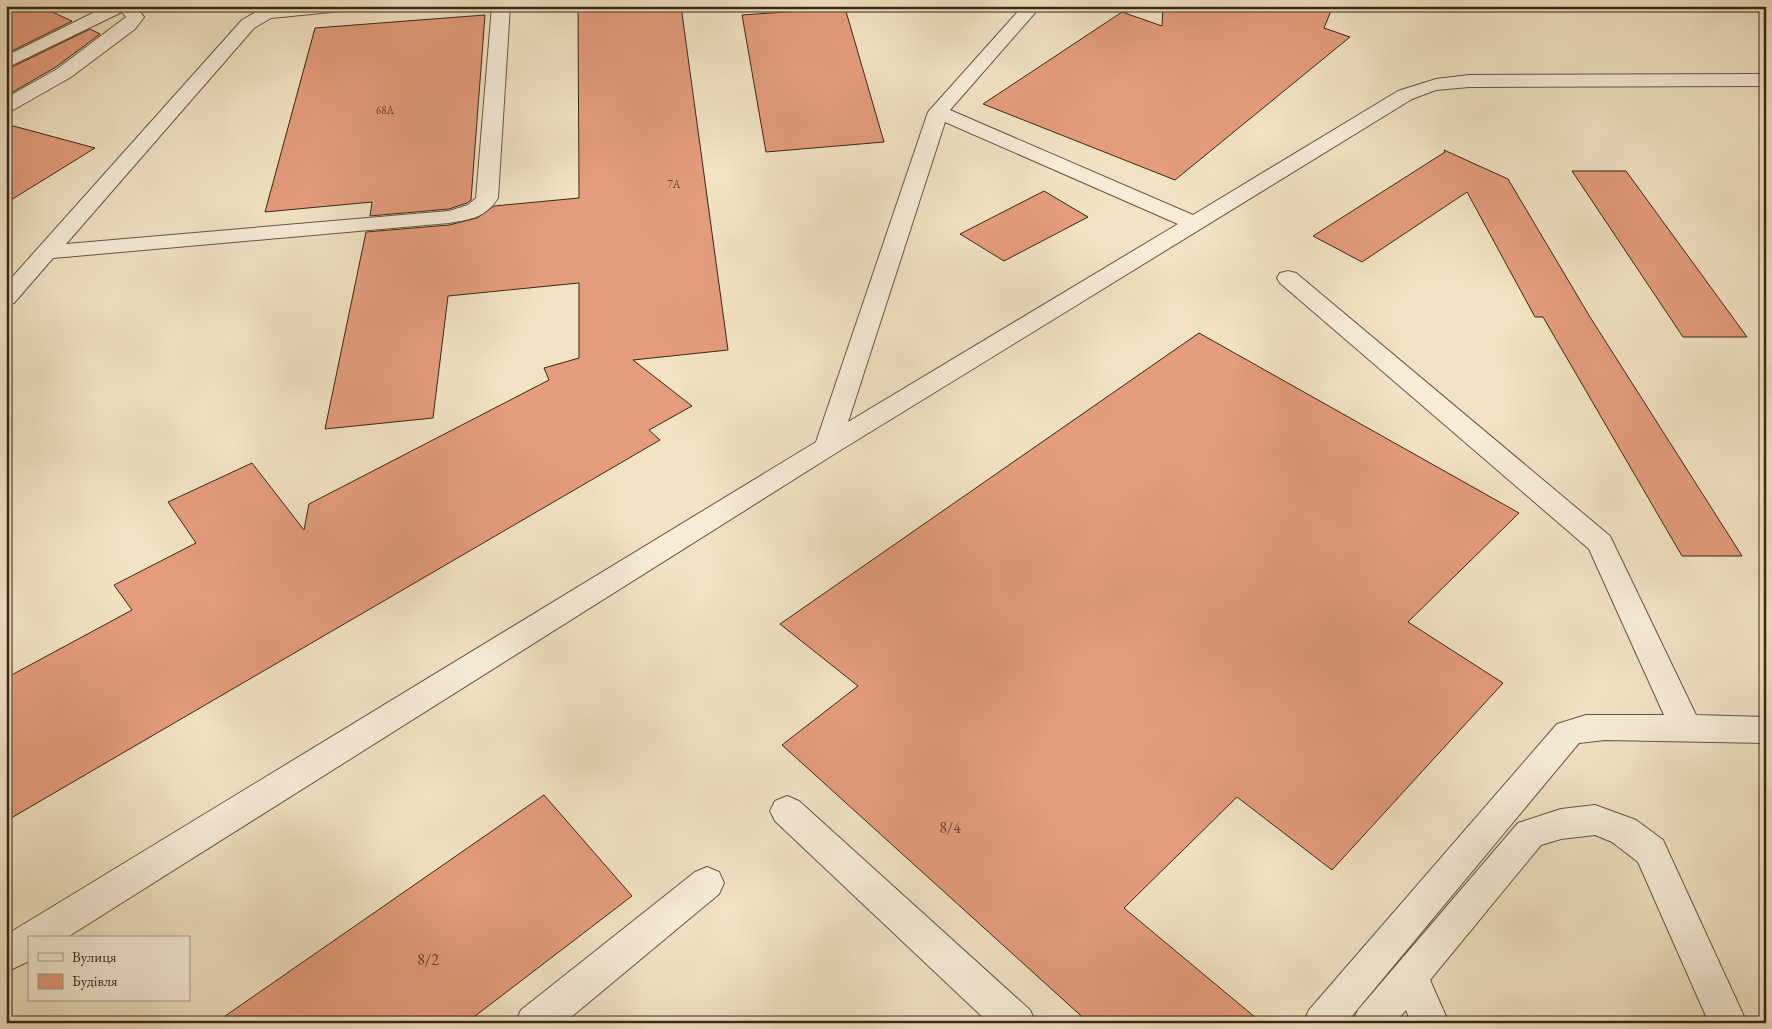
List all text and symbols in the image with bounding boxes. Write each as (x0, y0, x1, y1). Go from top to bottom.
house number: 68А (376, 103, 394, 117)
house number: 7А (668, 177, 681, 191)
house number: 8/4 (939, 817, 961, 838)
legend (28, 936, 190, 1002)
text: Вулиця (72, 947, 117, 966)
house number: 8/2 (417, 949, 439, 970)
text: Будівля (72, 971, 118, 990)

